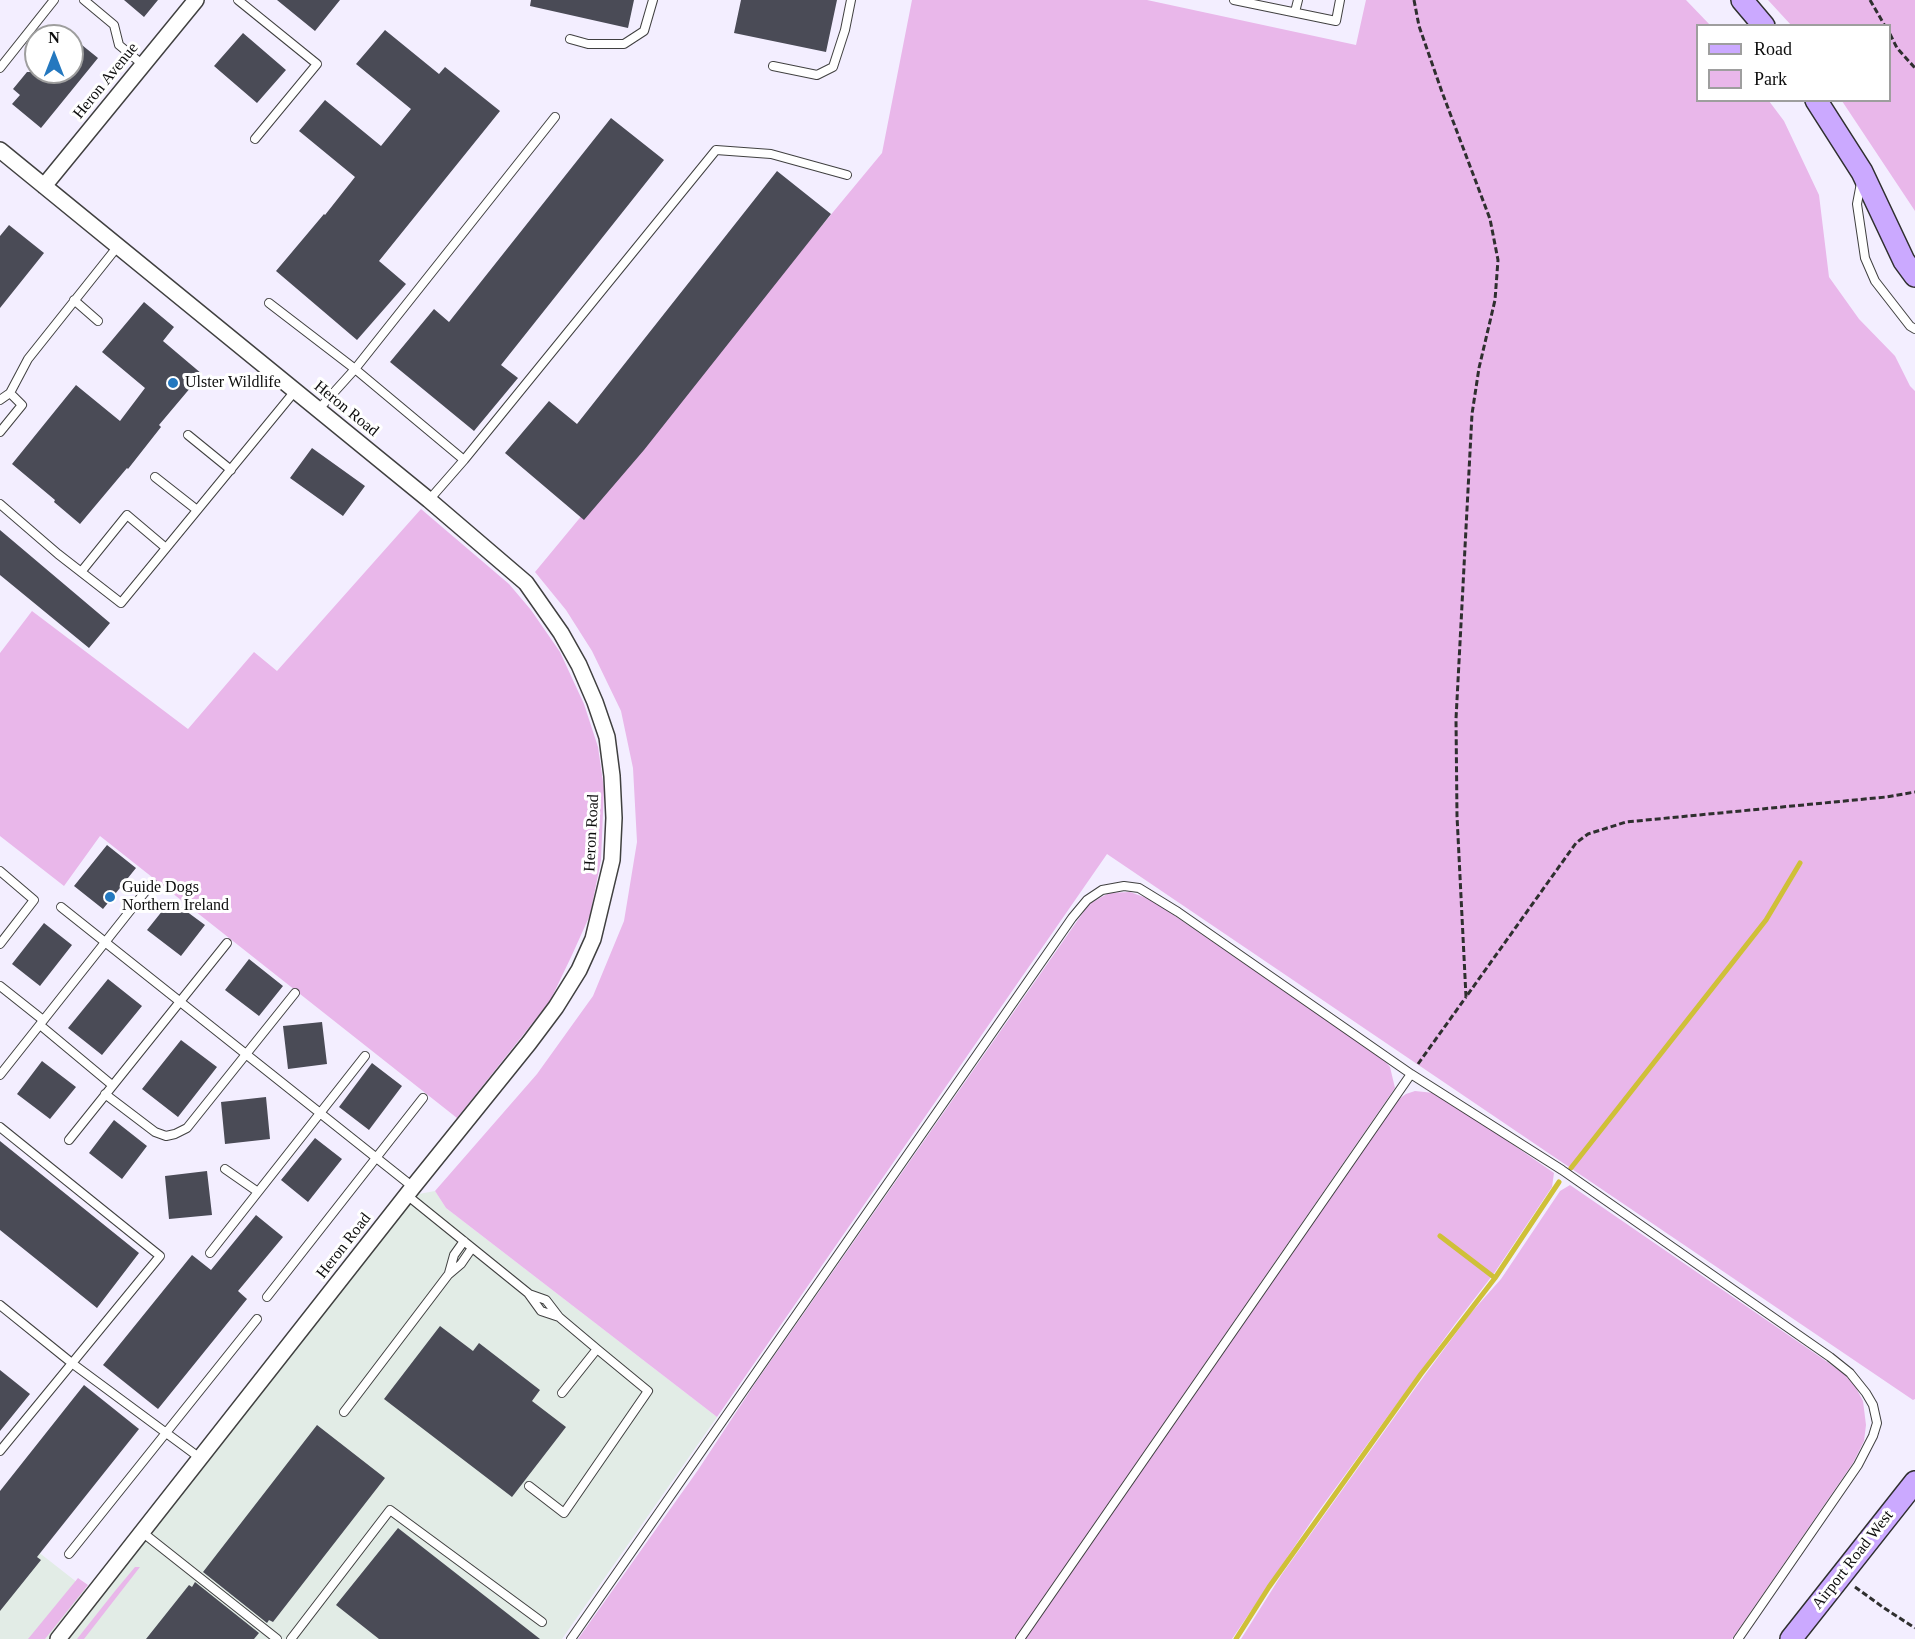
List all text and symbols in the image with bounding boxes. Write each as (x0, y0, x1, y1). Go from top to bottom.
north arrow (24, 24, 84, 84)
legend (1696, 24, 1891, 102)
text: N (48, 29, 60, 46)
street label: Heron Avenue (69, 39, 143, 123)
text: Road (1754, 39, 1792, 59)
text: Park (1754, 69, 1787, 89)
place label: Ulster Wildlife (185, 373, 281, 393)
marker: Ulster Wildlife (166, 376, 180, 390)
street label: Heron Road (310, 377, 382, 441)
street label: Heron Road (580, 794, 604, 872)
place label: Guide Dogs Northern Ireland (122, 878, 229, 916)
marker: Guide Dogs Northern Ireland (103, 890, 117, 904)
street label: Heron Road (312, 1209, 376, 1283)
street label: Airport Road West (1808, 1507, 1898, 1613)

